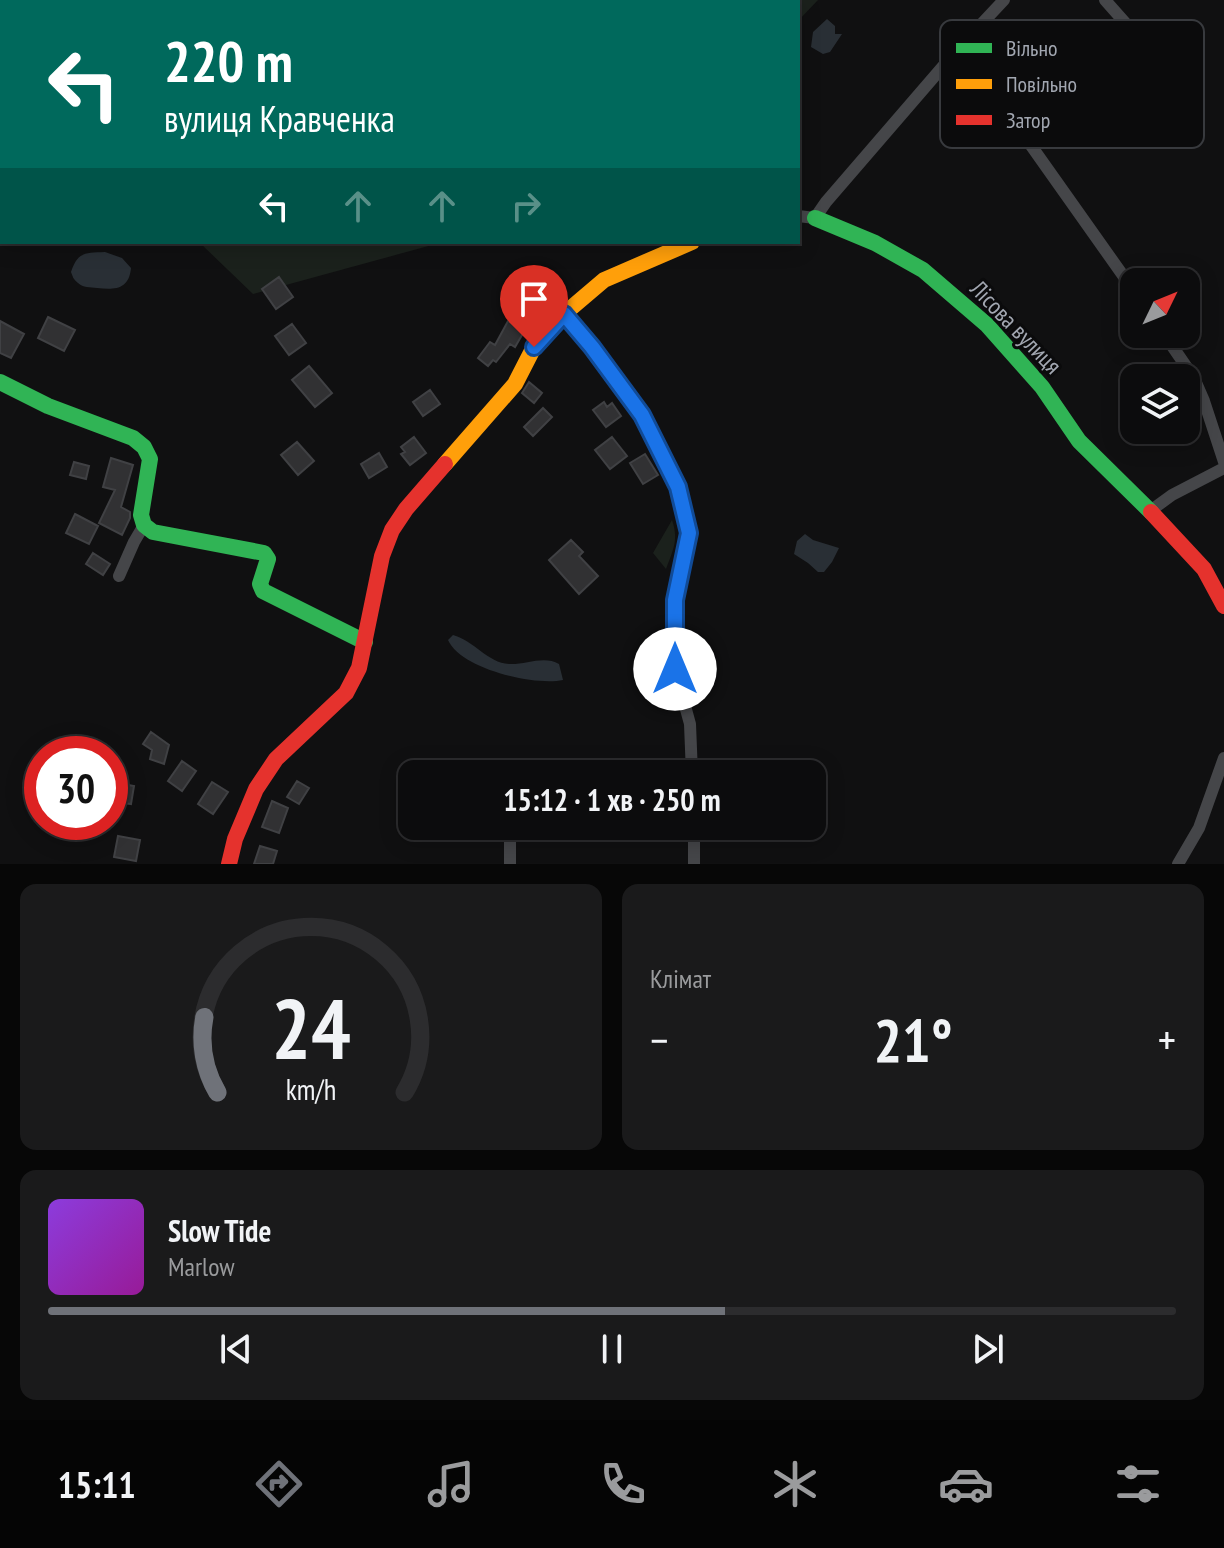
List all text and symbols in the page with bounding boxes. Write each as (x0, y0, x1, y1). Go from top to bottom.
legend (940, 20, 1204, 148)
text: 220 m (164, 25, 293, 97)
icon: left (32, 32, 136, 136)
text: Вільно (1006, 34, 1057, 62)
text: Повільно (1006, 70, 1077, 98)
text: вулиця Кравченка (164, 95, 395, 142)
text: Затор (1006, 106, 1050, 134)
icon: left (252, 184, 296, 228)
icon: ahead (336, 184, 380, 228)
icon: ahead (420, 184, 464, 228)
icon: right (504, 184, 548, 228)
pin (500, 265, 568, 347)
north arrow (1120, 268, 1200, 348)
map controls (1120, 268, 1200, 444)
street label: Лісова вулиця (963, 273, 1068, 380)
icon: arrive (512, 277, 556, 321)
button: layers (1120, 364, 1200, 444)
position arrow (633, 627, 717, 711)
speed limit sign: 30 (24, 736, 128, 840)
text: 15:12 · 1 хв · 250 m (503, 780, 721, 819)
text: Клімат (650, 962, 711, 995)
text: 24 (271, 974, 351, 1082)
text: 21° (873, 1001, 953, 1079)
text: − (650, 1011, 668, 1068)
text: + (1158, 1011, 1176, 1068)
text: km/h (286, 1071, 336, 1108)
text: Slow Tide (168, 1211, 271, 1250)
text: Marlow (168, 1250, 234, 1283)
icon: previous (214, 1327, 258, 1371)
icon: pause (590, 1327, 634, 1371)
icon: next (966, 1327, 1010, 1371)
icon: directions (251, 1456, 307, 1512)
icon: music (423, 1456, 479, 1512)
icon: phone (595, 1456, 651, 1512)
icon: climate (767, 1456, 823, 1512)
icon: car (938, 1456, 994, 1512)
icon: filters (1110, 1456, 1166, 1512)
text: 15:11 (58, 1461, 136, 1508)

